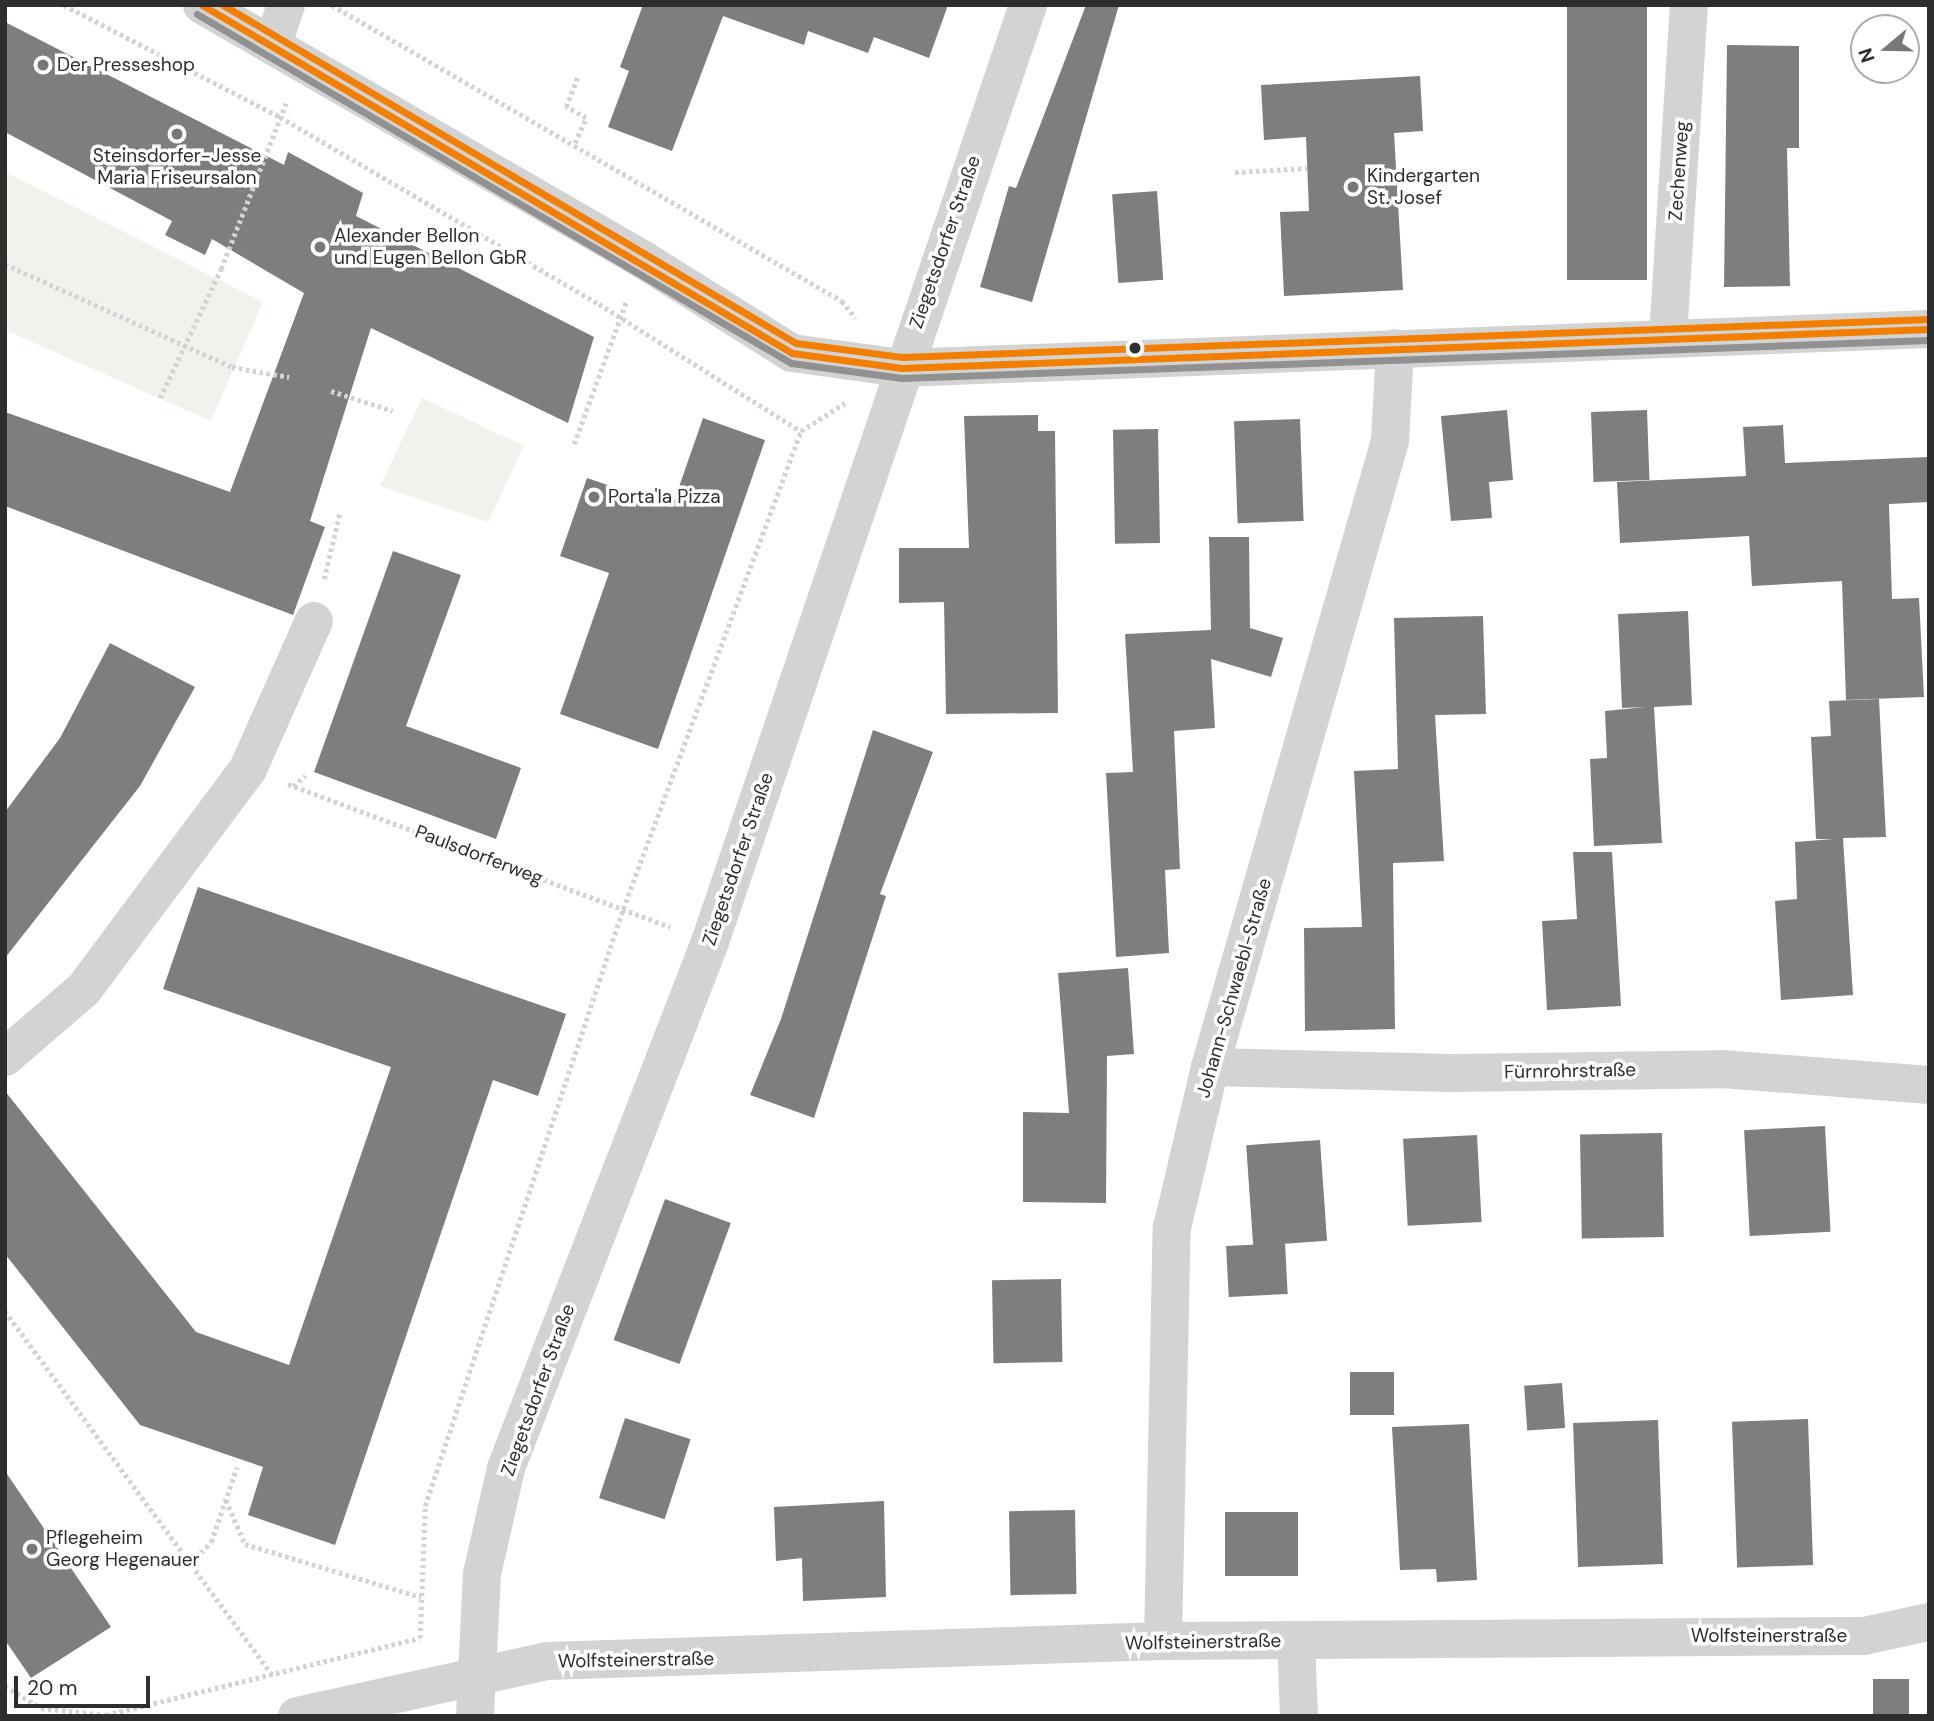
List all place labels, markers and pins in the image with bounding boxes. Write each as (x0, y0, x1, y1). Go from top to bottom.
place label: Der Presseshop (57, 54, 195, 76)
marker: Der Presseshop (35, 57, 51, 73)
marker: Steinsdorfer-Jesse Maria Friseursalon (169, 126, 185, 142)
place label: Steinsdorfer-Jesse Maria Friseursalon (93, 145, 261, 189)
place label: Kindergarten St. Josef (1367, 165, 1480, 209)
marker: Kindergarten St. Josef (1345, 179, 1361, 195)
place label: Alexander Bellon und Eugen Bellon GbR (334, 225, 527, 269)
marker: Alexander Bellon und Eugen Bellon GbR (312, 239, 328, 255)
unlabelled marker (1128, 341, 1142, 355)
place label: Porta'la Pizza (608, 486, 721, 508)
marker: Porta'la Pizza (586, 489, 602, 505)
place label: Pflegeheim Georg Hegenauer (46, 1527, 200, 1571)
marker: Pflegeheim Georg Hegenauer (24, 1541, 40, 1557)

